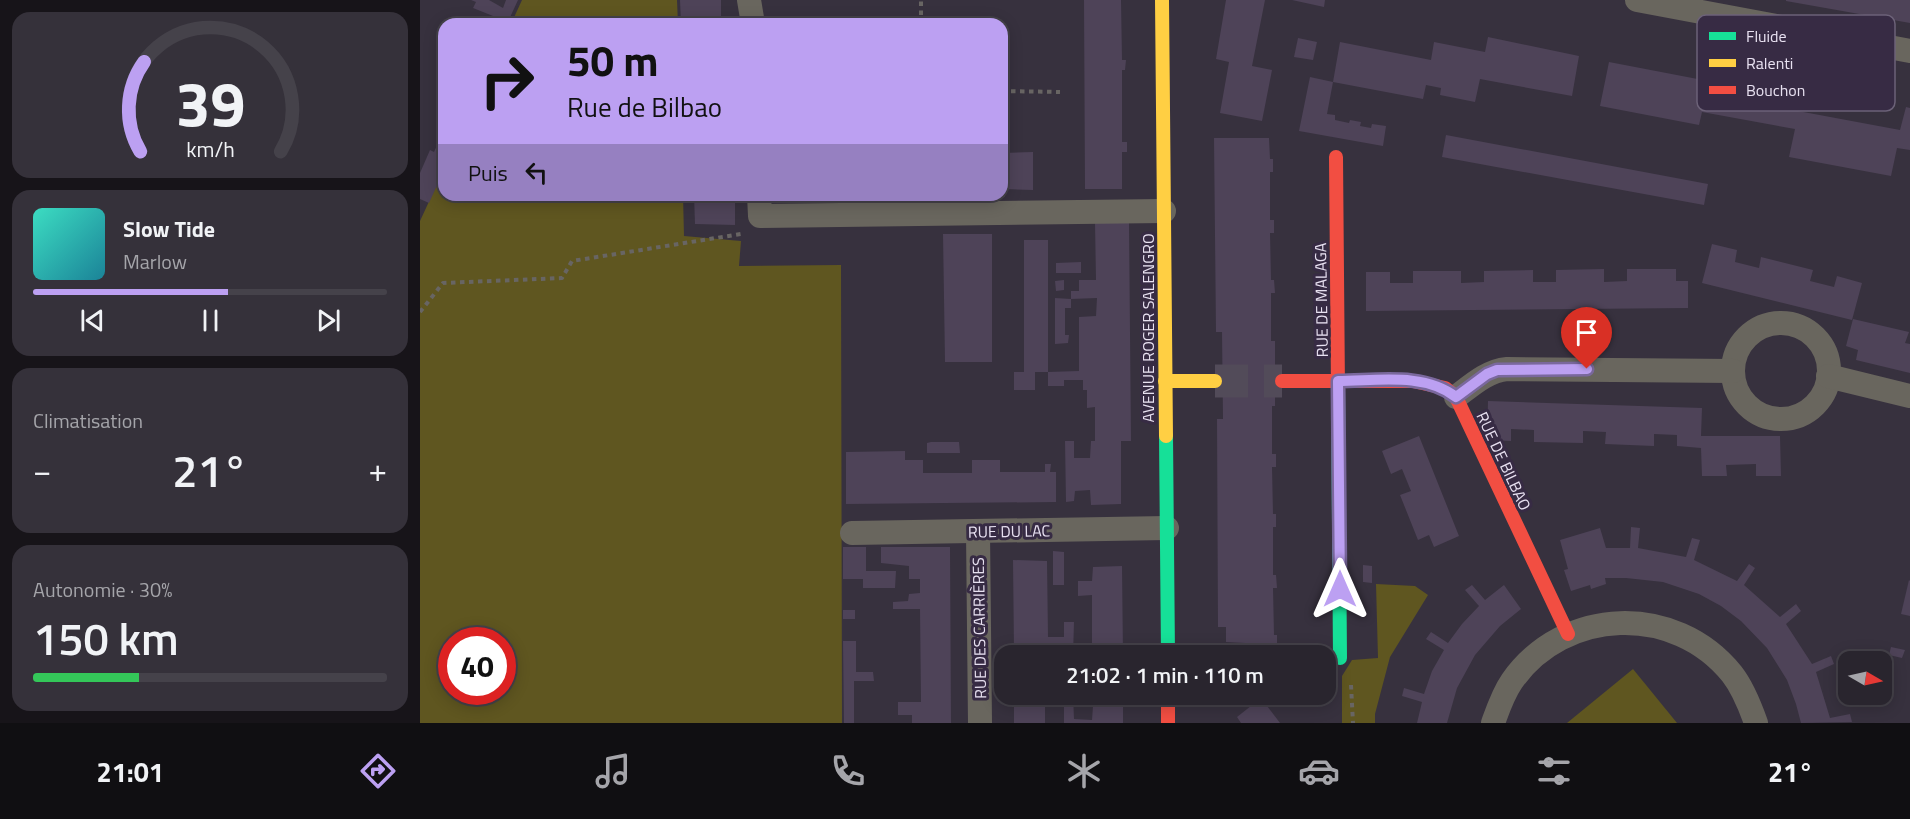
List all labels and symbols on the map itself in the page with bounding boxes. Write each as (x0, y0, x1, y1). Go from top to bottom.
legend (1697, 15, 1895, 111)
text: Fluide (1746, 24, 1787, 48)
text: Ralenti (1746, 51, 1793, 75)
text: Bouchon (1746, 78, 1805, 102)
street label: AVENUE ROGER SALENGRO (1136, 234, 1160, 422)
street label: RUE DE MALAGA (1308, 242, 1334, 357)
pin (1561, 307, 1612, 369)
street label: RUE DE BILBAO (1471, 408, 1537, 514)
street label: RUE DU LAC (968, 518, 1051, 544)
street label: RUE DES CARRIÈRES (966, 557, 992, 699)
position arrow (1308, 557, 1372, 621)
speed limit sign: 40 (438, 627, 516, 705)
north arrow (1838, 651, 1892, 705)

